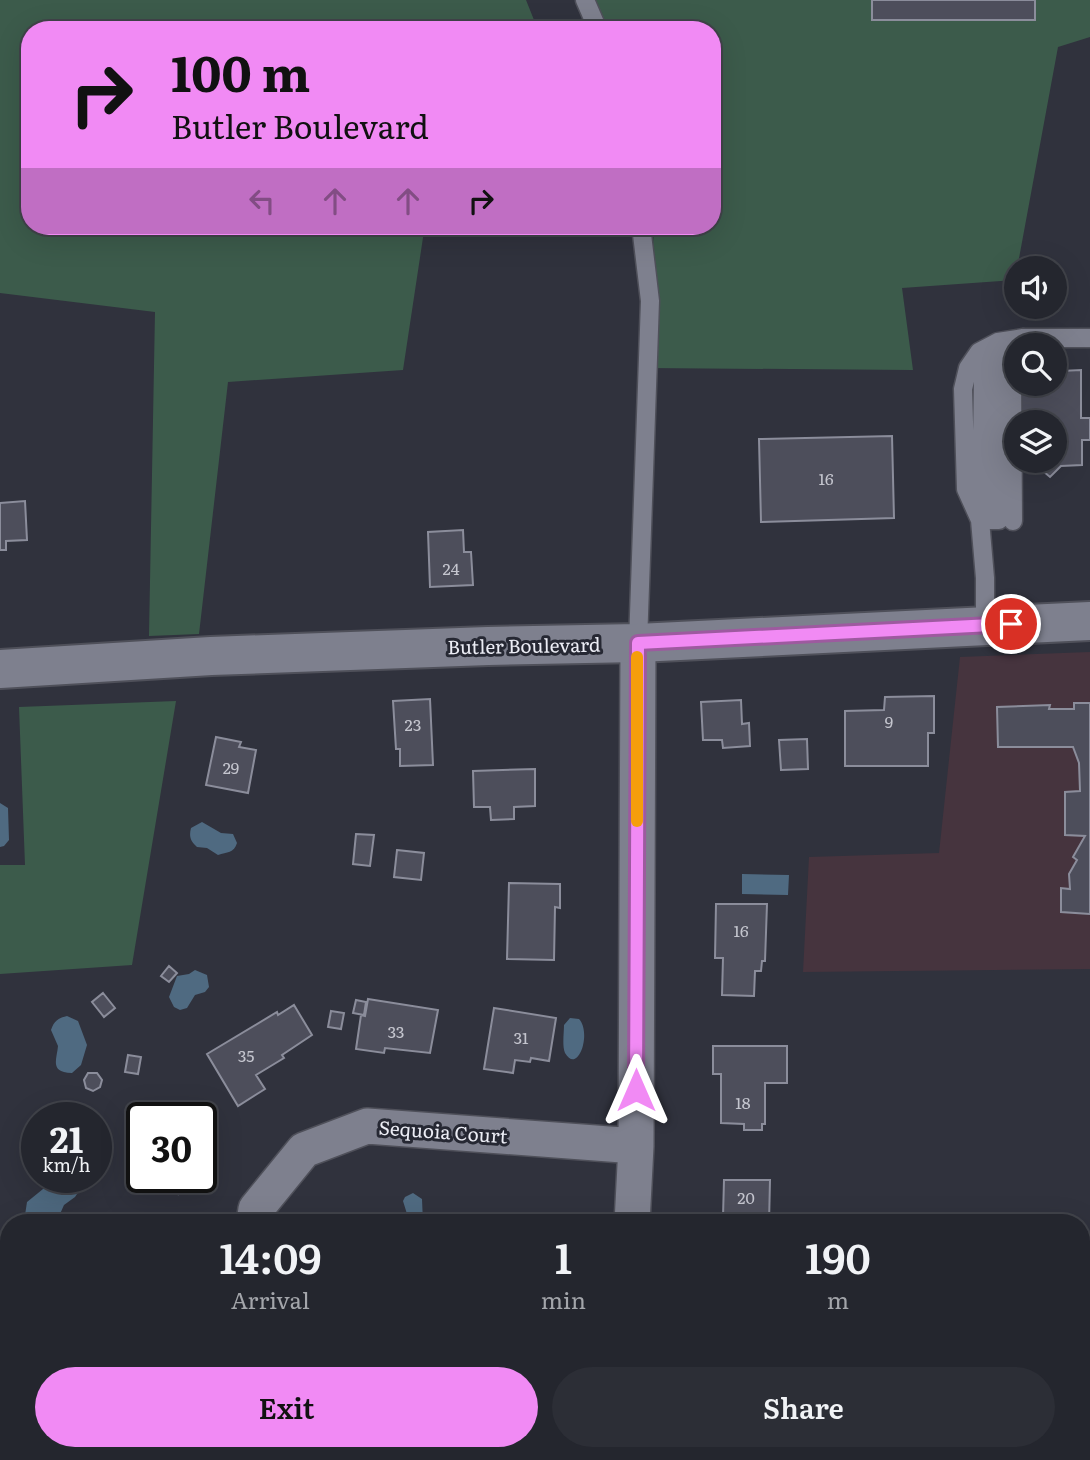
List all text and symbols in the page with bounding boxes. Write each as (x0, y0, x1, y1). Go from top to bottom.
text: 100 m (171, 34, 310, 107)
icon: right (56, 49, 147, 140)
text: Butler Boulevard (171, 101, 429, 149)
icon: left (243, 182, 281, 220)
icon: ahead (316, 182, 354, 220)
icon: ahead (389, 182, 427, 220)
icon: right (462, 182, 500, 220)
map controls (1004, 256, 1067, 473)
button: sound (1004, 256, 1067, 319)
button: search (1004, 333, 1067, 396)
button: layers (1004, 410, 1067, 473)
house number: 16 (818, 466, 834, 490)
house number: 24 (443, 556, 460, 580)
pin (981, 594, 1041, 654)
icon: arrive (992, 605, 1030, 643)
street label: Butler Boulevard (447, 630, 601, 660)
house number: 9 (885, 709, 893, 733)
house number: 23 (405, 712, 421, 736)
house number: 29 (223, 755, 239, 779)
house number: 16 (733, 918, 749, 942)
house number: 33 (388, 1019, 404, 1043)
house number: 31 (513, 1025, 529, 1049)
house number: 35 (238, 1043, 254, 1067)
position arrow (599, 1053, 673, 1127)
house number: 18 (735, 1090, 751, 1114)
speed limit sign: 30 (126, 1102, 217, 1193)
text: 21 (50, 1112, 83, 1164)
street label: Sequoia Court (378, 1113, 509, 1149)
text: km/h (43, 1151, 90, 1178)
house number: 20 (737, 1185, 755, 1209)
text: 14:09 (219, 1225, 322, 1287)
text: 1 (555, 1225, 572, 1287)
text: 190 (805, 1225, 871, 1287)
text: Arrival (231, 1282, 310, 1316)
text: min (541, 1282, 586, 1316)
text: m (827, 1282, 849, 1316)
button: Exit (35, 1367, 538, 1447)
button: Share (552, 1367, 1055, 1447)

